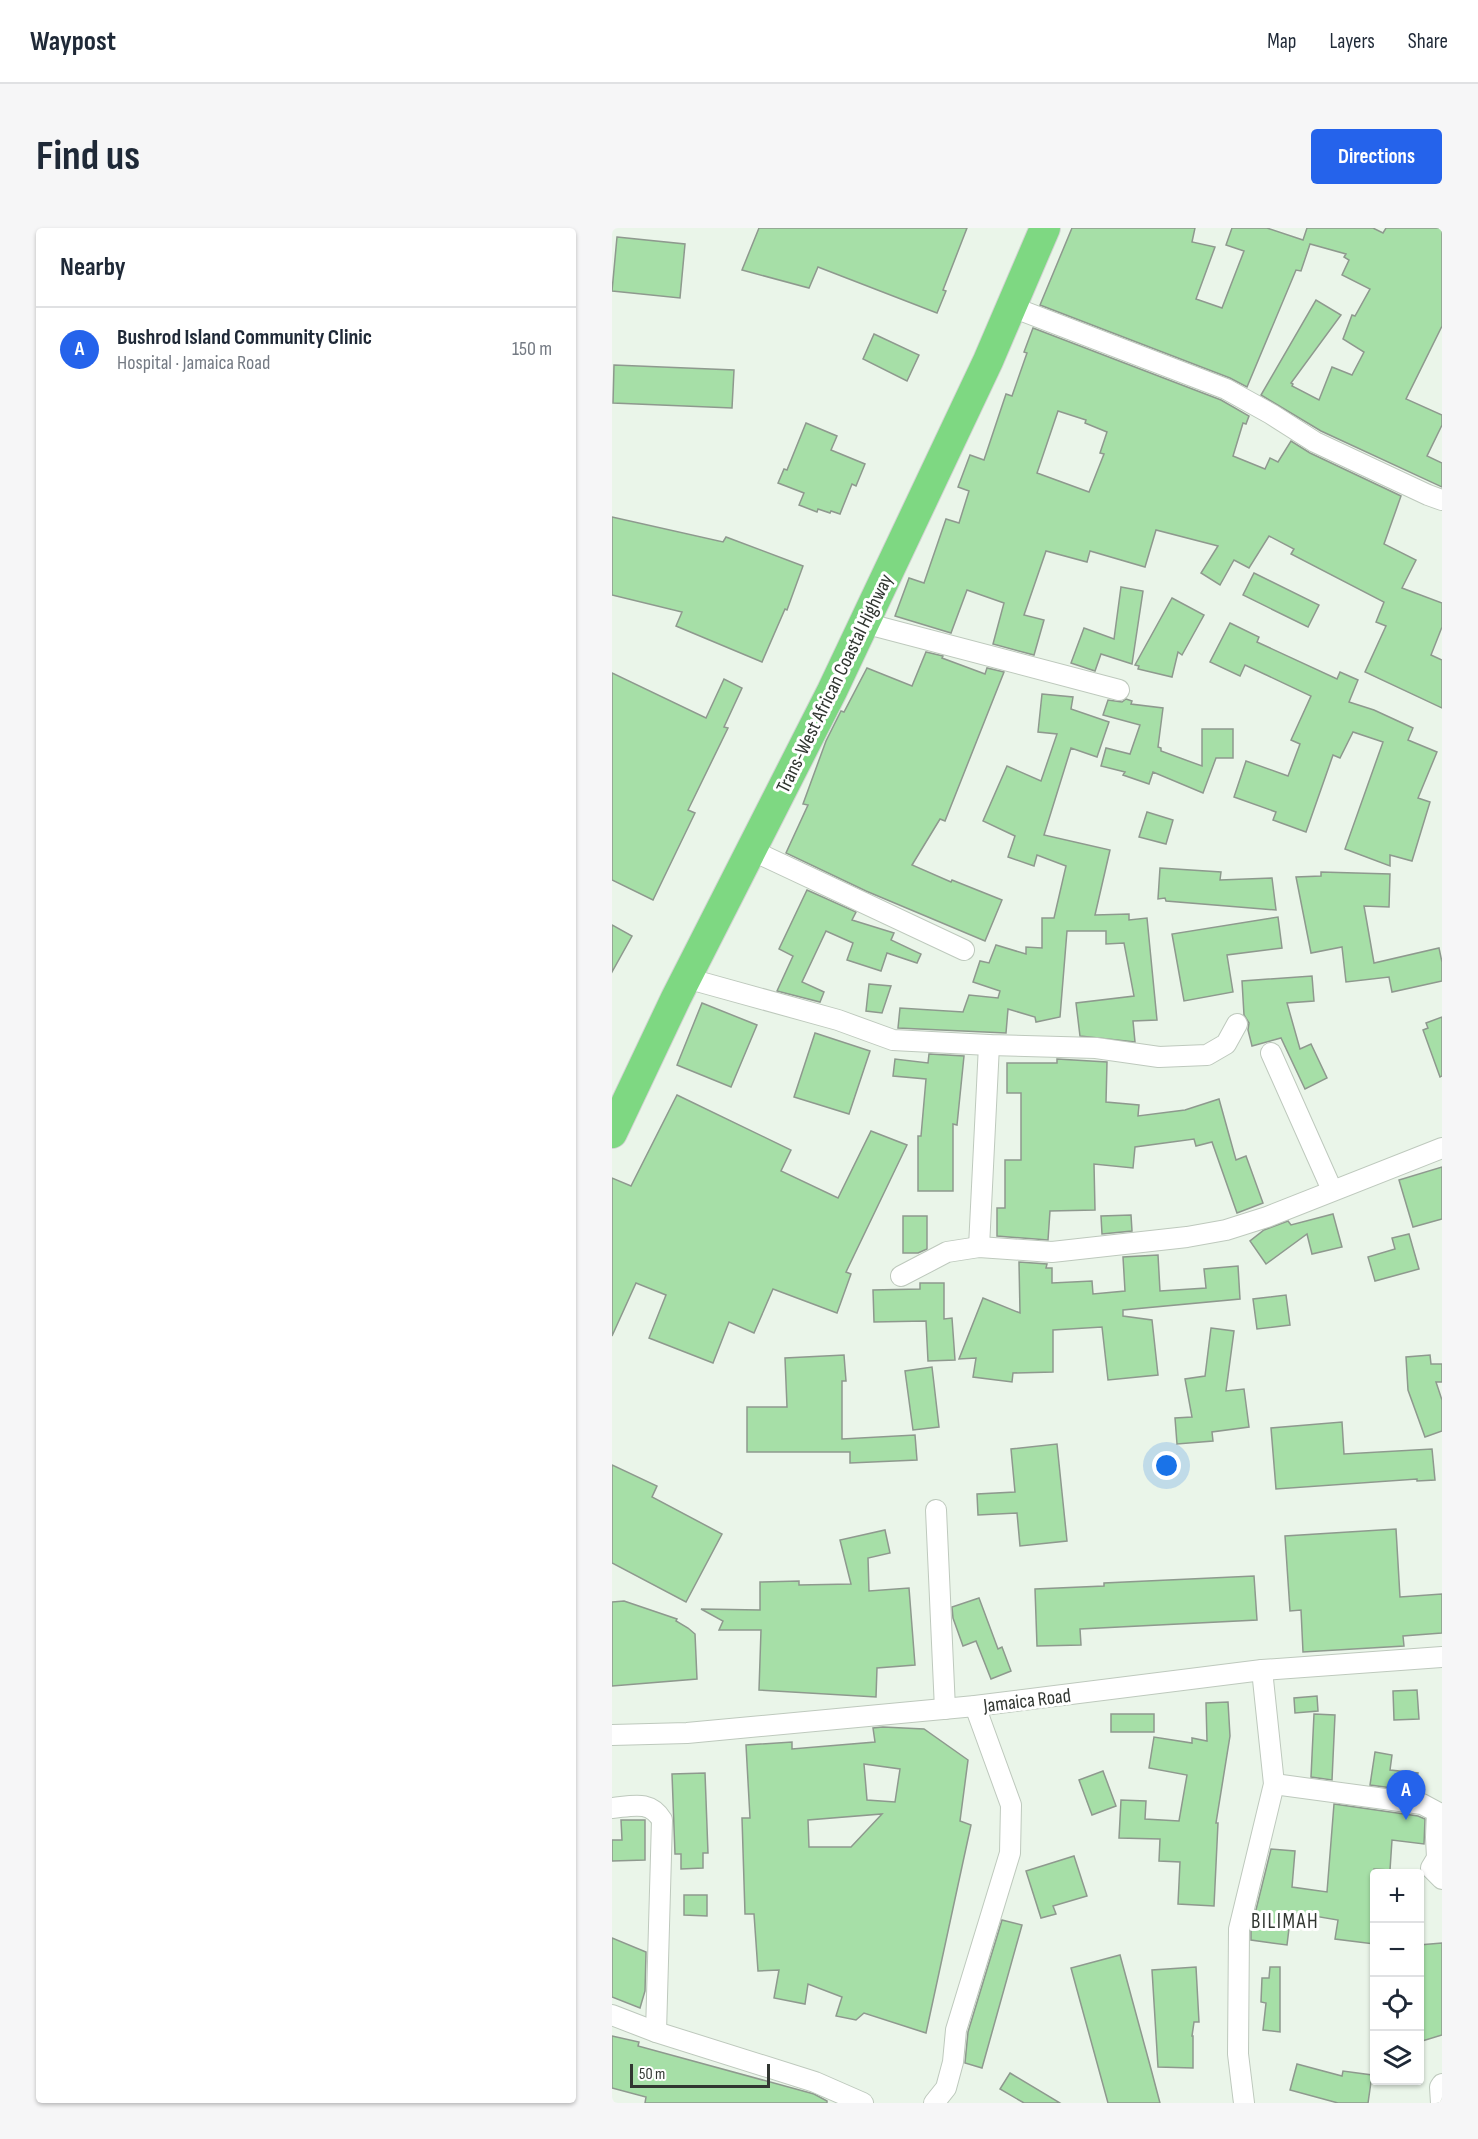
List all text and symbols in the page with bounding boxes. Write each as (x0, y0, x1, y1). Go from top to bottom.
text: Waypost (30, 25, 116, 58)
text: Map (1267, 29, 1296, 54)
text: Layers (1329, 29, 1375, 54)
text: Share (1408, 29, 1448, 54)
button: Directions (1311, 129, 1442, 184)
text: Find us (36, 131, 140, 182)
text: Nearby (60, 252, 126, 283)
text: Bushrod Island Community Clinic (117, 324, 372, 351)
text: A (75, 337, 84, 361)
text: 150 m (512, 337, 552, 361)
text: Hospital · Jamaica Road (117, 351, 270, 375)
street label: Trans-West African Coastal Highway (771, 570, 899, 797)
your location (1152, 1451, 1181, 1480)
street label: Jamaica Road (981, 1684, 1072, 1718)
pin: A (1386, 1770, 1426, 1820)
map controls (1370, 1869, 1424, 2085)
button: + (1370, 1869, 1424, 1923)
district label: BILIMAH (1251, 1909, 1319, 1934)
button: − (1370, 1923, 1424, 1977)
button: locate (1370, 1977, 1424, 2031)
button: layers (1370, 2031, 1424, 2085)
scale bar (630, 2061, 770, 2088)
text: 50 m (639, 2065, 665, 2084)

